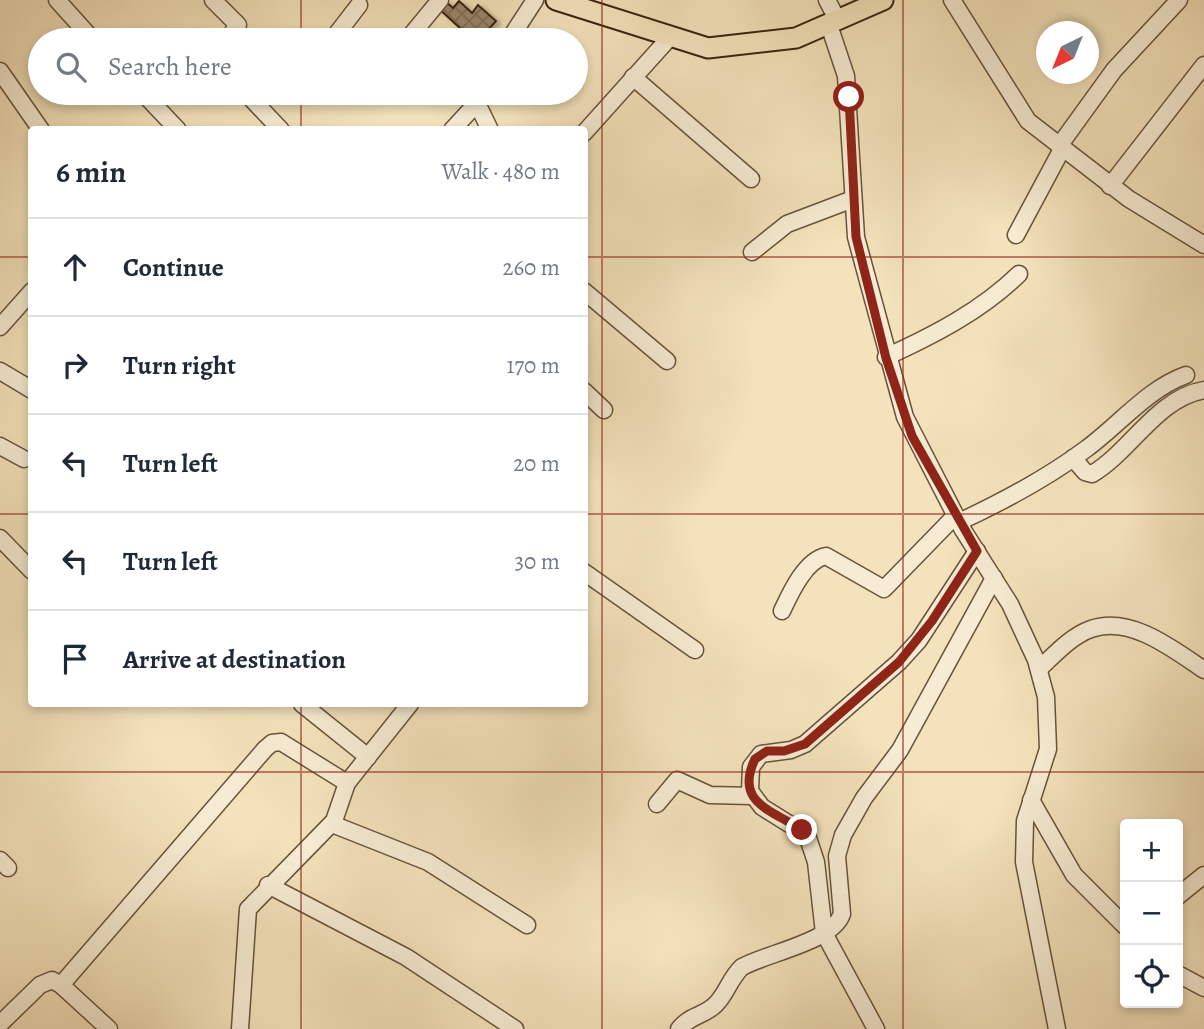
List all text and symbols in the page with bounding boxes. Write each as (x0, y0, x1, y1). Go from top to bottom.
north arrow (1036, 21, 1099, 84)
search box (28, 28, 588, 105)
icon: search (52, 48, 90, 86)
text: Search here (108, 49, 232, 84)
route start (833, 81, 864, 112)
text: 6 min (56, 152, 126, 192)
text: Walk · 480 m (441, 156, 560, 187)
icon: ahead (56, 248, 94, 286)
text: Continue (123, 250, 224, 285)
text: 260 m (502, 252, 560, 283)
icon: right (56, 346, 94, 384)
text: Turn right (123, 348, 236, 383)
text: 170 m (507, 350, 560, 381)
icon: left (56, 444, 94, 482)
text: Turn left (123, 446, 218, 481)
text: 20 m (513, 448, 560, 479)
icon: left (56, 542, 94, 580)
text: Turn left (123, 544, 218, 579)
text: 30 m (514, 546, 560, 577)
icon: arrive (56, 640, 94, 678)
text: Arrive at destination (123, 642, 346, 677)
route end (786, 814, 817, 845)
map controls (1120, 819, 1183, 1008)
button: + (1120, 819, 1183, 882)
button: − (1120, 882, 1183, 945)
button: locate (1120, 945, 1183, 1008)

